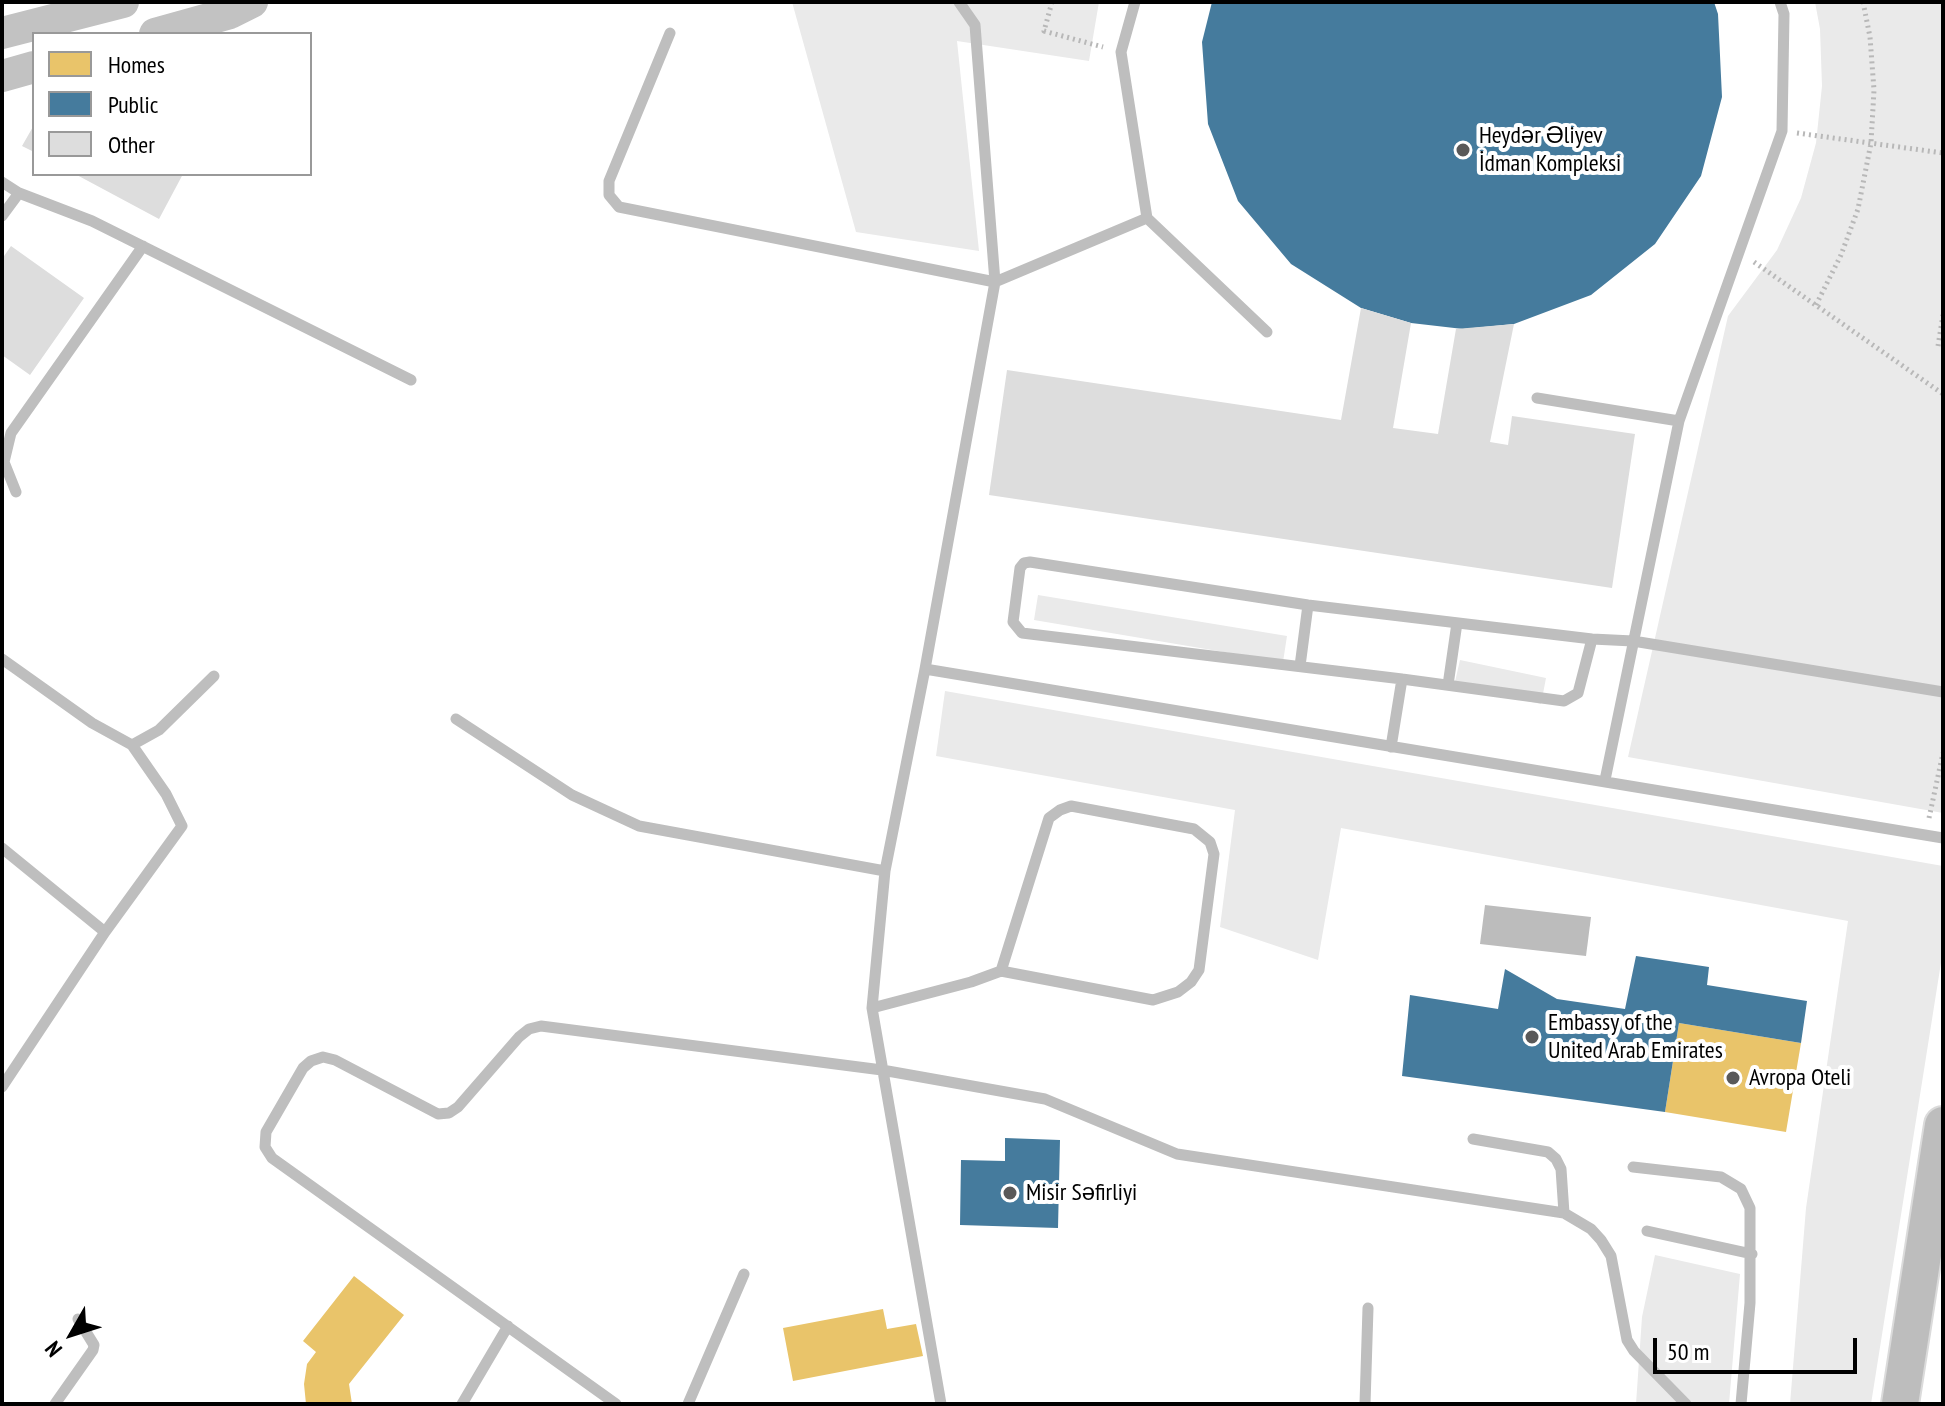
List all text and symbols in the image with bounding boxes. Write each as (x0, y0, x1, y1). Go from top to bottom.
legend (32, 32, 312, 176)
text: Homes (108, 49, 165, 80)
text: Public (108, 89, 158, 120)
place label: Heydər Əliyev İdman Kompleksi (1479, 122, 1621, 178)
text: Other (108, 129, 155, 160)
marker: Heydər Əliyev İdman Kompleksi (1454, 141, 1472, 159)
place label: Embassy of the United Arab Emirates (1548, 1009, 1723, 1065)
marker: Embassy of the United Arab Emirates (1523, 1028, 1541, 1046)
place label: Avropa Oteli (1749, 1064, 1851, 1092)
marker: Avropa Oteli (1724, 1069, 1742, 1087)
place label: Misir Səfirliyi (1026, 1179, 1137, 1207)
marker: Misir Səfirliyi (1001, 1184, 1019, 1202)
north arrow (32, 1294, 112, 1374)
scale bar (1657, 1322, 1861, 1372)
text: N (39, 1336, 68, 1363)
text: 50 m (1667, 1336, 1709, 1367)

